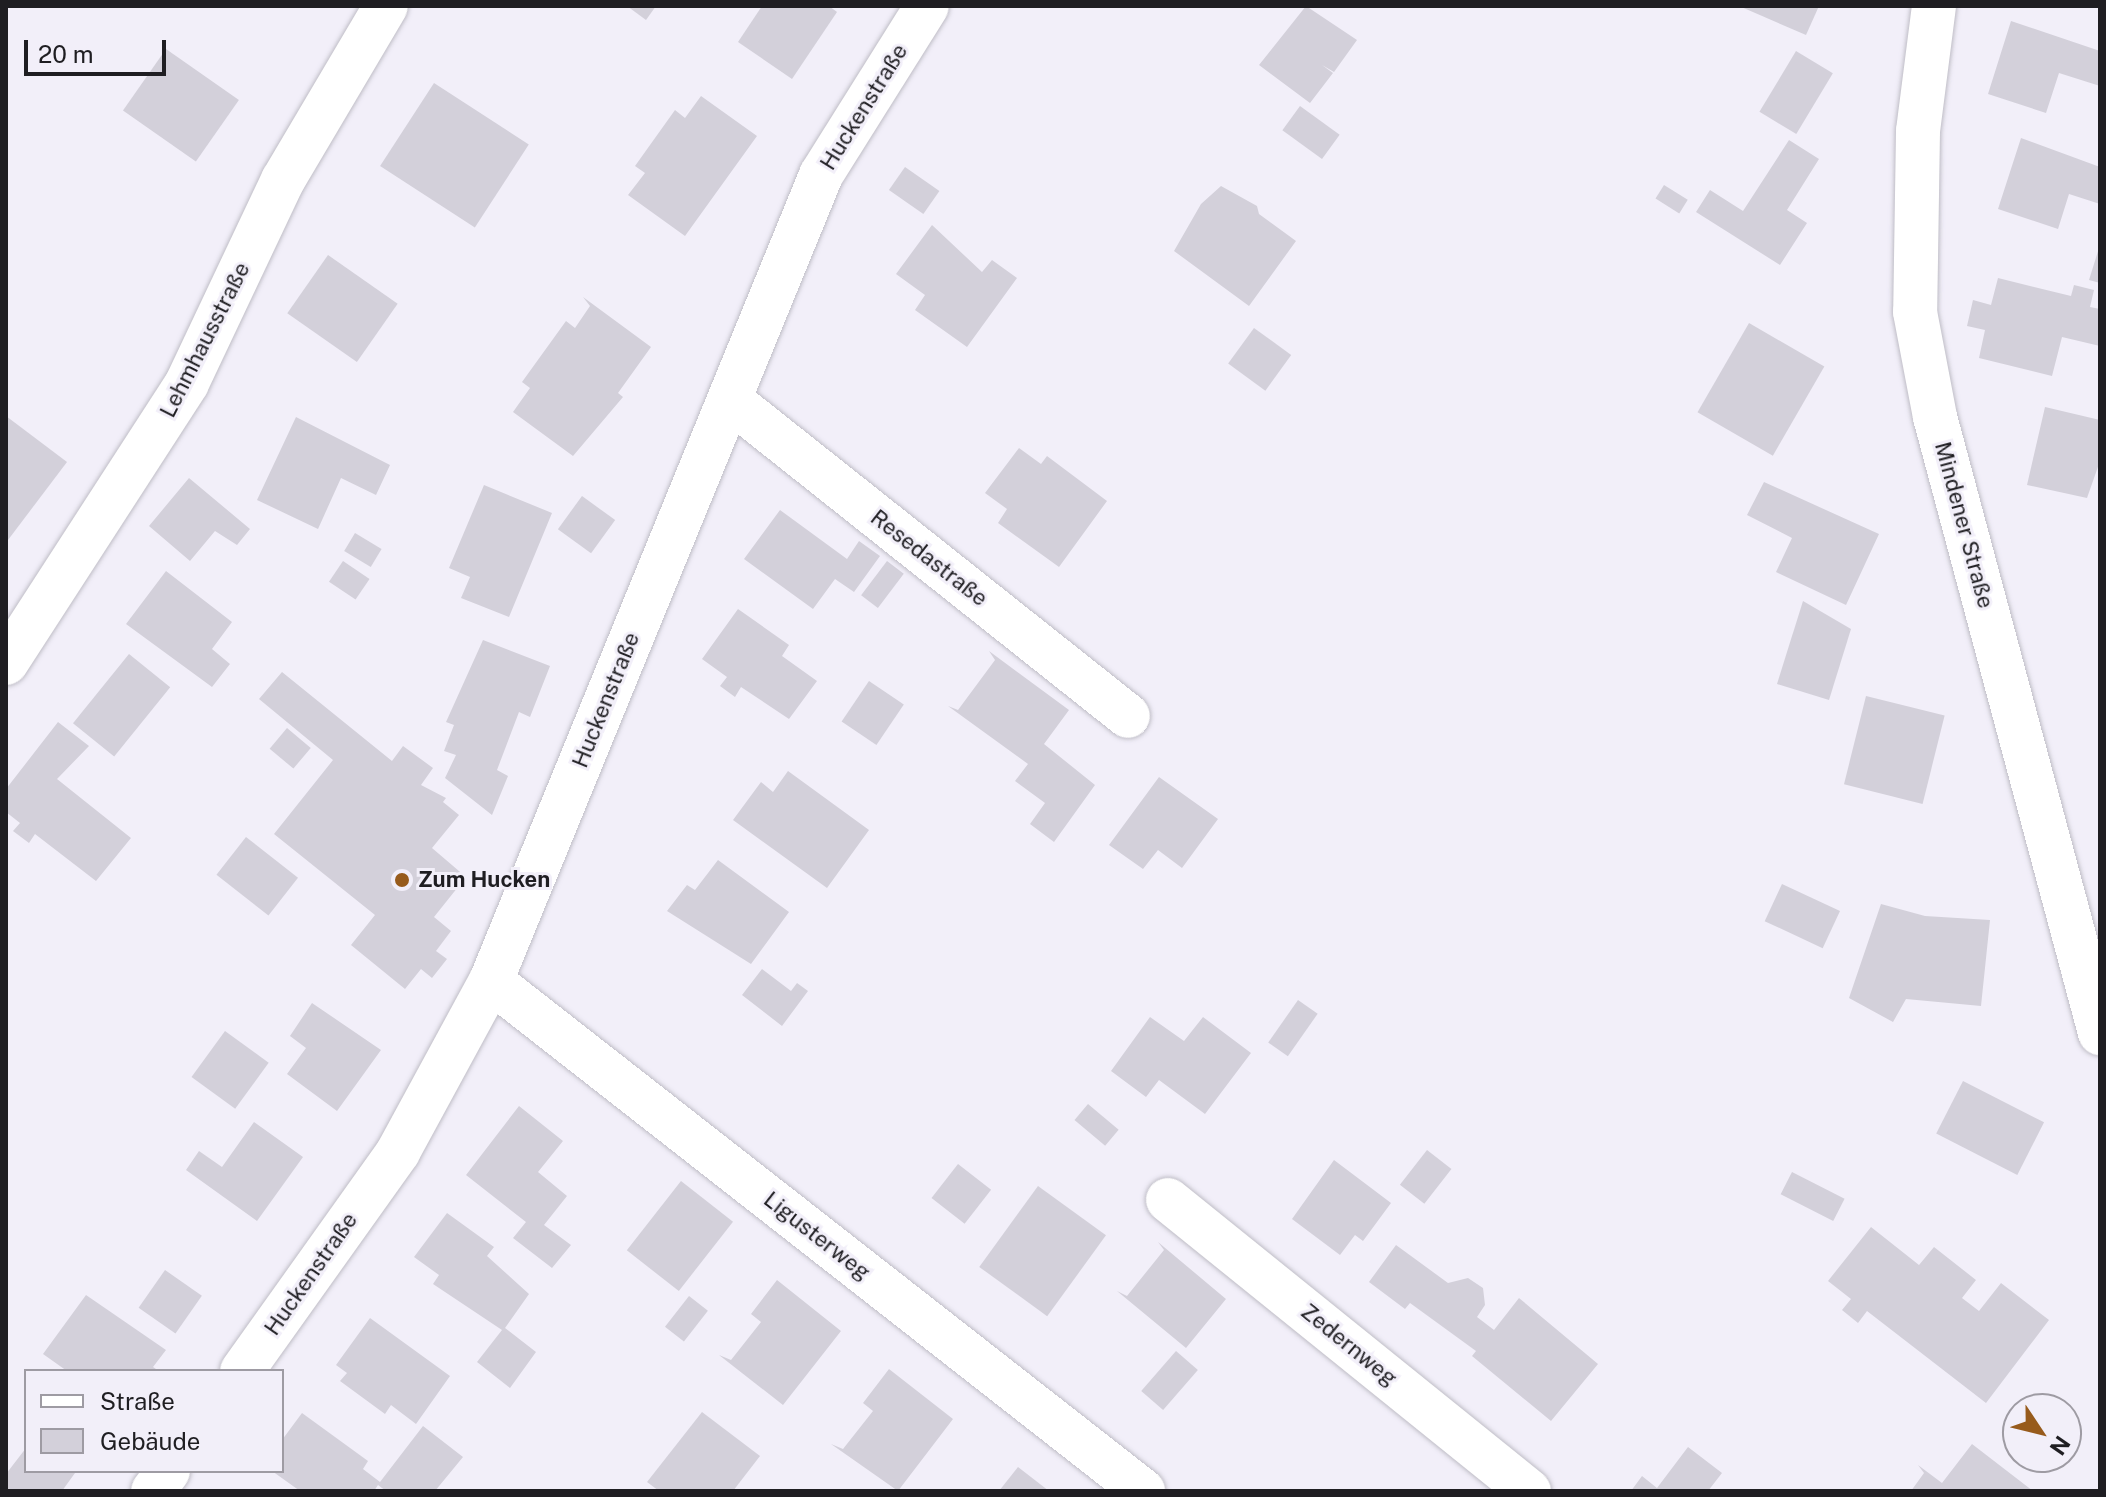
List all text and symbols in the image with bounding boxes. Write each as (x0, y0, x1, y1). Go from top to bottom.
scale bar (28, 24, 170, 74)
street label: Huckenstraße (815, 39, 913, 175)
text: 20 m (38, 40, 94, 68)
street label: Lehmhausstraße (155, 258, 255, 422)
street label: Mindener Straße (1929, 439, 1999, 611)
street label: Resedastraße (865, 504, 993, 612)
street label: Huckenstraße (567, 629, 645, 771)
place label: Zum Hucken (418, 867, 550, 893)
marker: Zum Hucken (393, 871, 411, 889)
street label: Ligusterweg (759, 1186, 875, 1286)
street label: Huckenstraße (259, 1208, 363, 1340)
street label: Zedernweg (1296, 1298, 1402, 1392)
legend (24, 1369, 284, 1473)
text: Straße (100, 1387, 175, 1415)
north arrow (2002, 1393, 2082, 1473)
text: Gebäude (100, 1427, 200, 1455)
text: N (2044, 1431, 2076, 1460)

